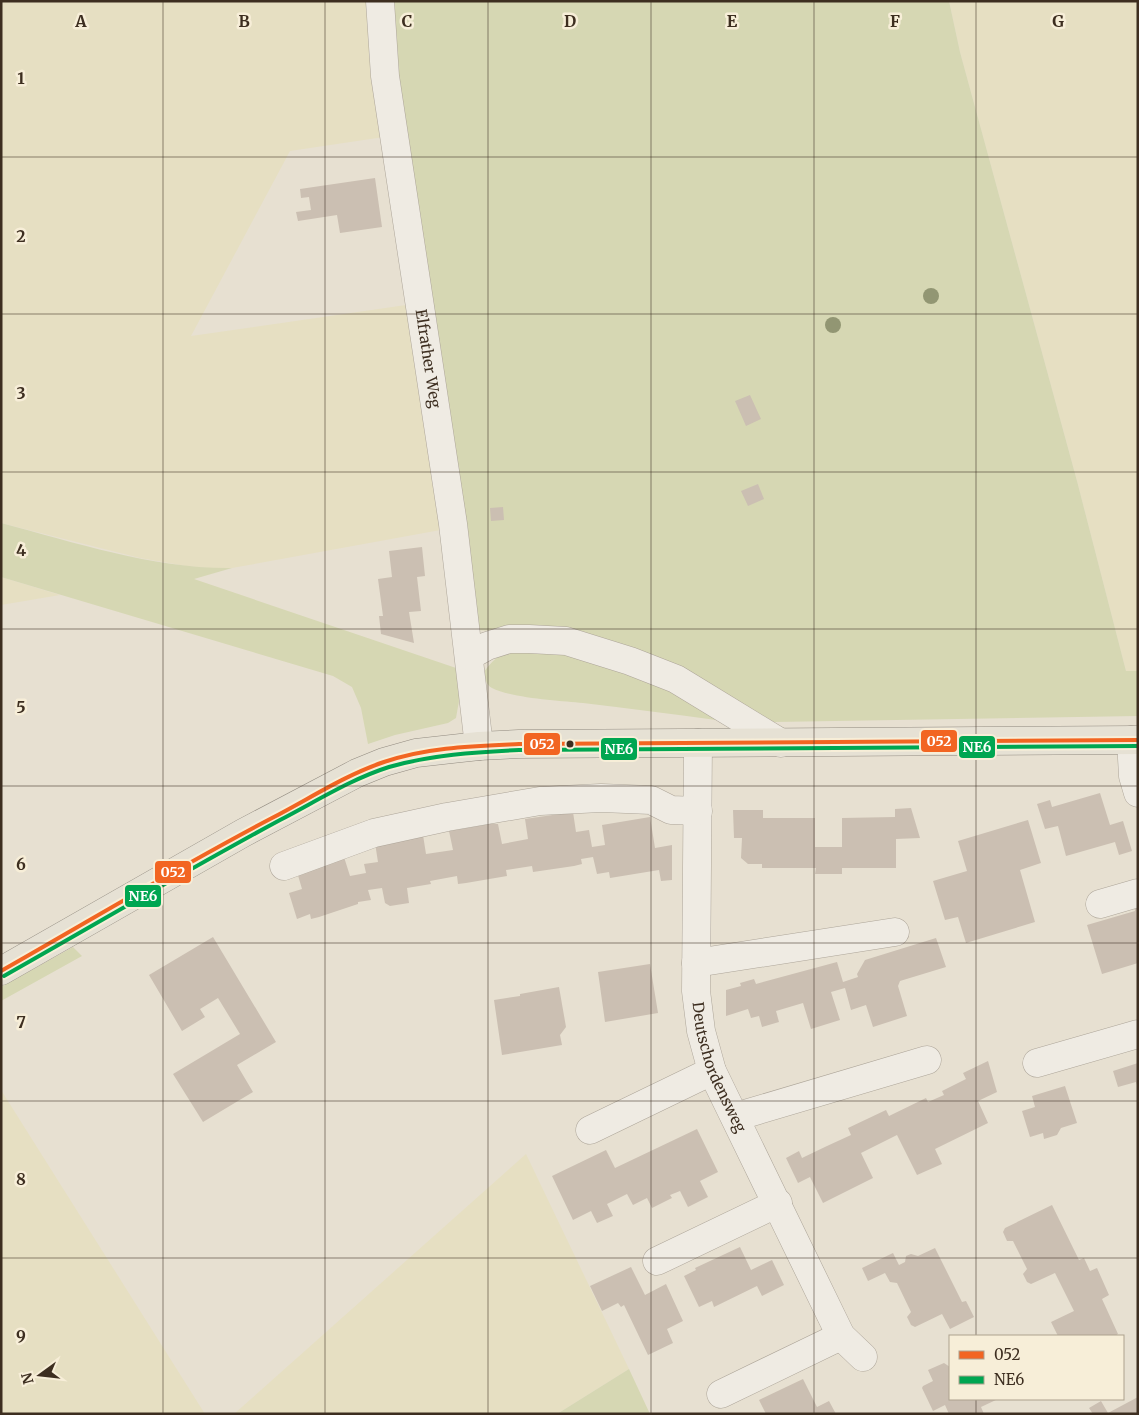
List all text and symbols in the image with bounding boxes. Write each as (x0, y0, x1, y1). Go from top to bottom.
text: A (74, 11, 87, 31)
text: B (238, 11, 250, 31)
text: C (402, 11, 412, 31)
text: D (564, 11, 576, 31)
text: E (727, 11, 738, 31)
text: F (890, 11, 900, 31)
text: G (1052, 11, 1064, 31)
text: 1 (17, 68, 25, 88)
text: 2 (16, 226, 26, 246)
street label: Elfrather Weg (412, 308, 445, 409)
text: 3 (16, 383, 26, 403)
text: 4 (16, 540, 26, 560)
text: 5 (16, 697, 26, 717)
line badge: 052 (920, 729, 958, 753)
line badge: 052 (523, 732, 561, 756)
text: 052 (927, 732, 951, 750)
text: 052 (530, 735, 554, 753)
line badge: NE6 (958, 735, 996, 759)
line badge: NE6 (600, 737, 638, 761)
text: NE6 (963, 738, 992, 756)
unlabelled marker (565, 739, 575, 749)
text: NE6 (605, 740, 634, 758)
text: 6 (16, 854, 26, 874)
line badge: 052 (154, 860, 192, 884)
text: 052 (161, 863, 185, 881)
line badge: NE6 (124, 884, 162, 908)
text: NE6 (129, 887, 158, 905)
street label: Deutschordensweg (688, 1001, 750, 1135)
text: 7 (16, 1012, 26, 1032)
text: 8 (16, 1169, 26, 1189)
text: 9 (16, 1326, 26, 1346)
legend (949, 1335, 1124, 1400)
text: 052 (994, 1345, 1020, 1364)
north arrow (15, 1350, 65, 1400)
text: NE6 (994, 1370, 1024, 1389)
text: N (17, 1371, 38, 1386)

